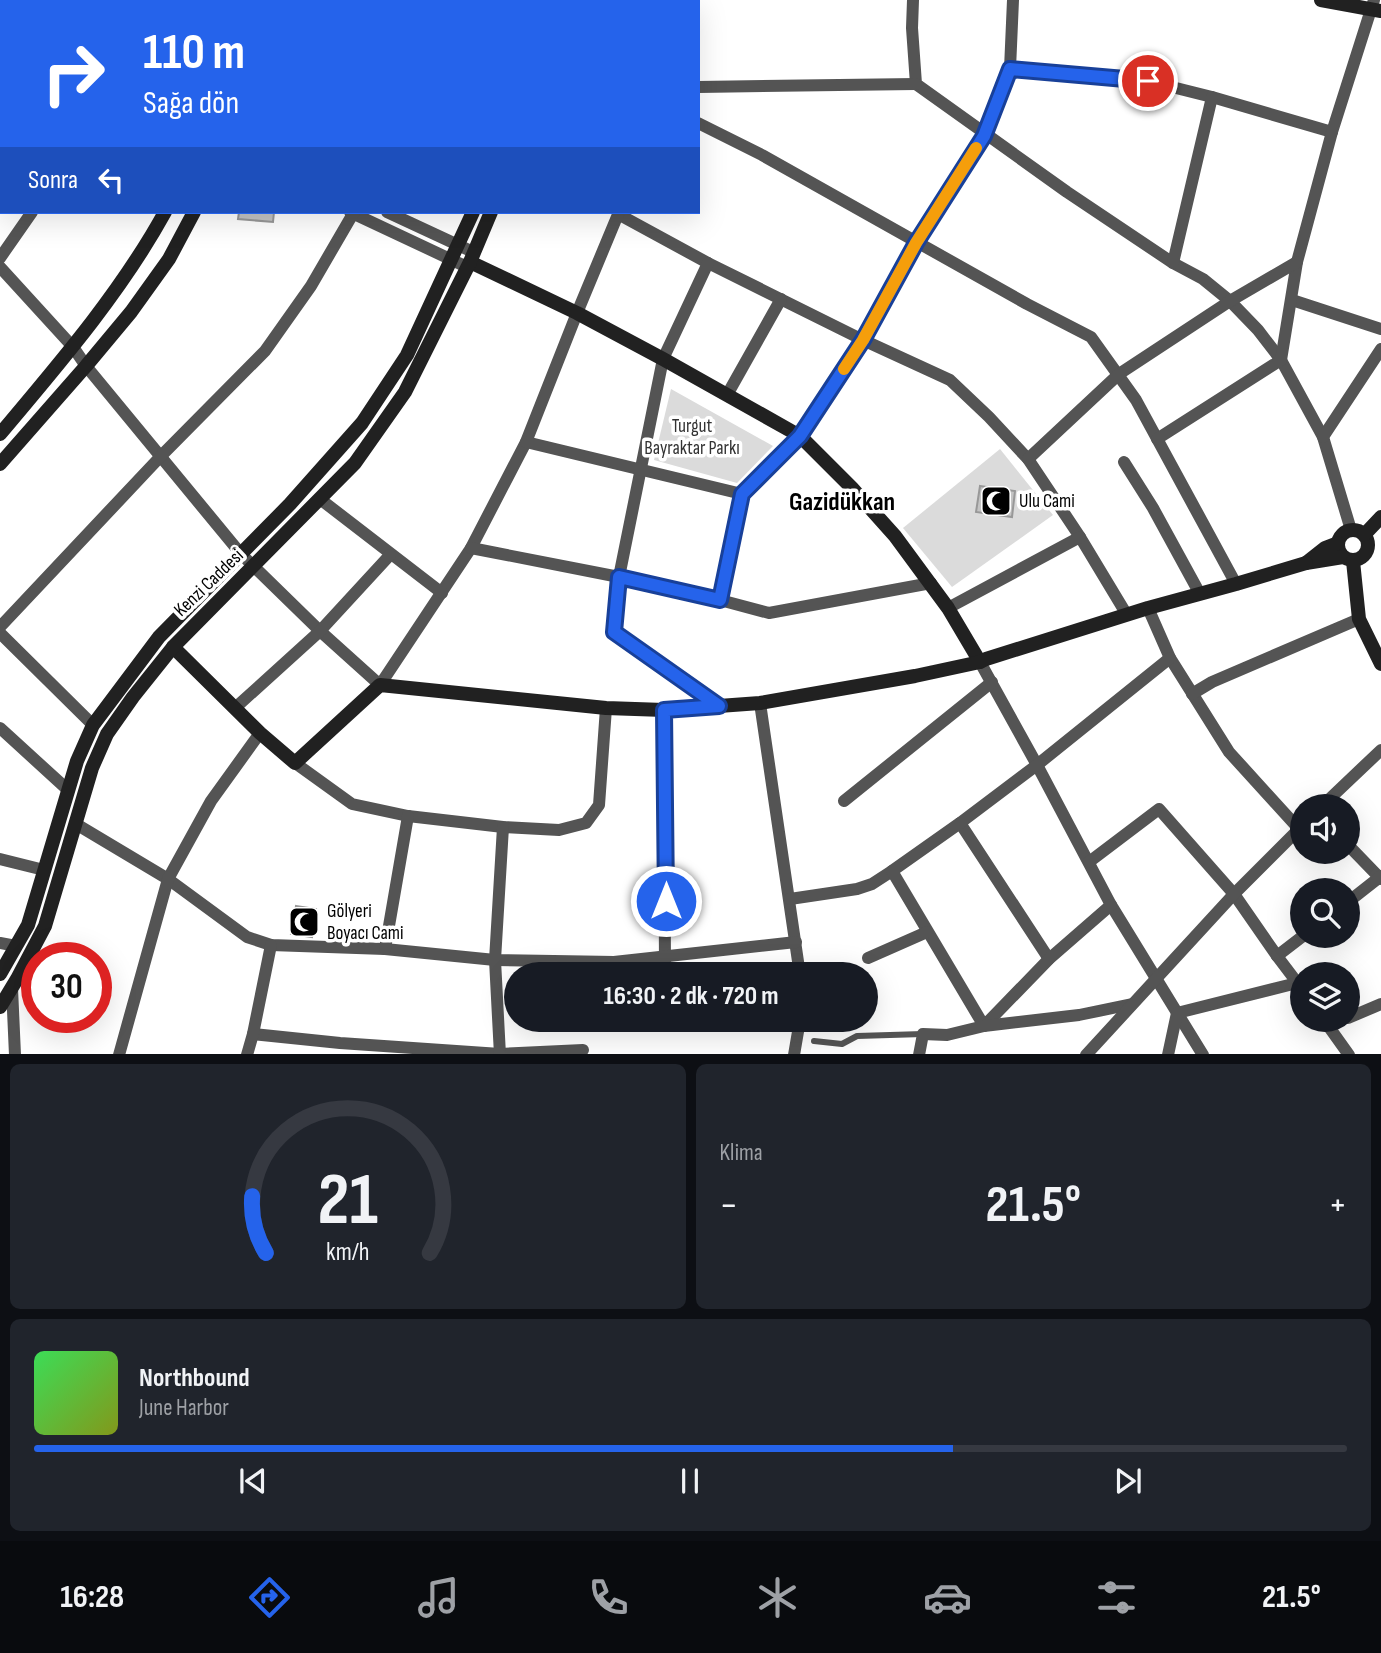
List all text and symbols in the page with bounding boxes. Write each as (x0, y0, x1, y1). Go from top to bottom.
text: 110 m (143, 24, 245, 83)
icon: right (28, 28, 119, 119)
pin (1118, 51, 1178, 111)
icon: arrive (1129, 62, 1167, 100)
text: Sağa dön (143, 84, 239, 123)
icon: left (92, 161, 130, 199)
text: Sonra (28, 165, 78, 196)
park label: Turgut Bayraktar Parkı (644, 415, 740, 460)
mosque icon: Ulu Cami (979, 484, 1013, 518)
district label: Gazidükkan (789, 487, 895, 518)
place label: Ulu Cami (1019, 490, 1075, 513)
street label: Kenzi Caddesi (170, 544, 248, 622)
map controls (1290, 794, 1360, 1032)
button: sound (1290, 794, 1360, 864)
position arrow (629, 864, 703, 938)
button: search (1290, 878, 1360, 948)
place label: Gölyeri Boyacı Cami (327, 900, 404, 945)
mosque icon: Gölyeri Boyacı Cami (287, 905, 321, 939)
speed limit sign: 30 (21, 942, 112, 1033)
button: layers (1290, 962, 1360, 1032)
text: 16:30 · 2 dk · 720 m (604, 981, 779, 1012)
text: Klima (720, 1139, 763, 1167)
text: 21 (317, 1157, 378, 1245)
text: 21.5° (986, 1174, 1081, 1237)
text: − (720, 1183, 738, 1228)
text: + (1328, 1183, 1347, 1228)
text: km/h (326, 1236, 369, 1267)
text: Northbound (139, 1363, 250, 1394)
text: June Harbor (139, 1394, 229, 1422)
icon: previous (234, 1462, 272, 1500)
icon: pause (671, 1462, 709, 1500)
icon: next (1109, 1462, 1147, 1500)
icon: directions (245, 1573, 294, 1622)
icon: music (414, 1573, 463, 1622)
icon: phone (584, 1573, 633, 1622)
icon: climate (753, 1573, 802, 1622)
icon: car (923, 1573, 972, 1622)
icon: filters (1092, 1573, 1141, 1622)
text: 16:28 (60, 1578, 124, 1617)
text: 21.5° (1262, 1578, 1321, 1617)

